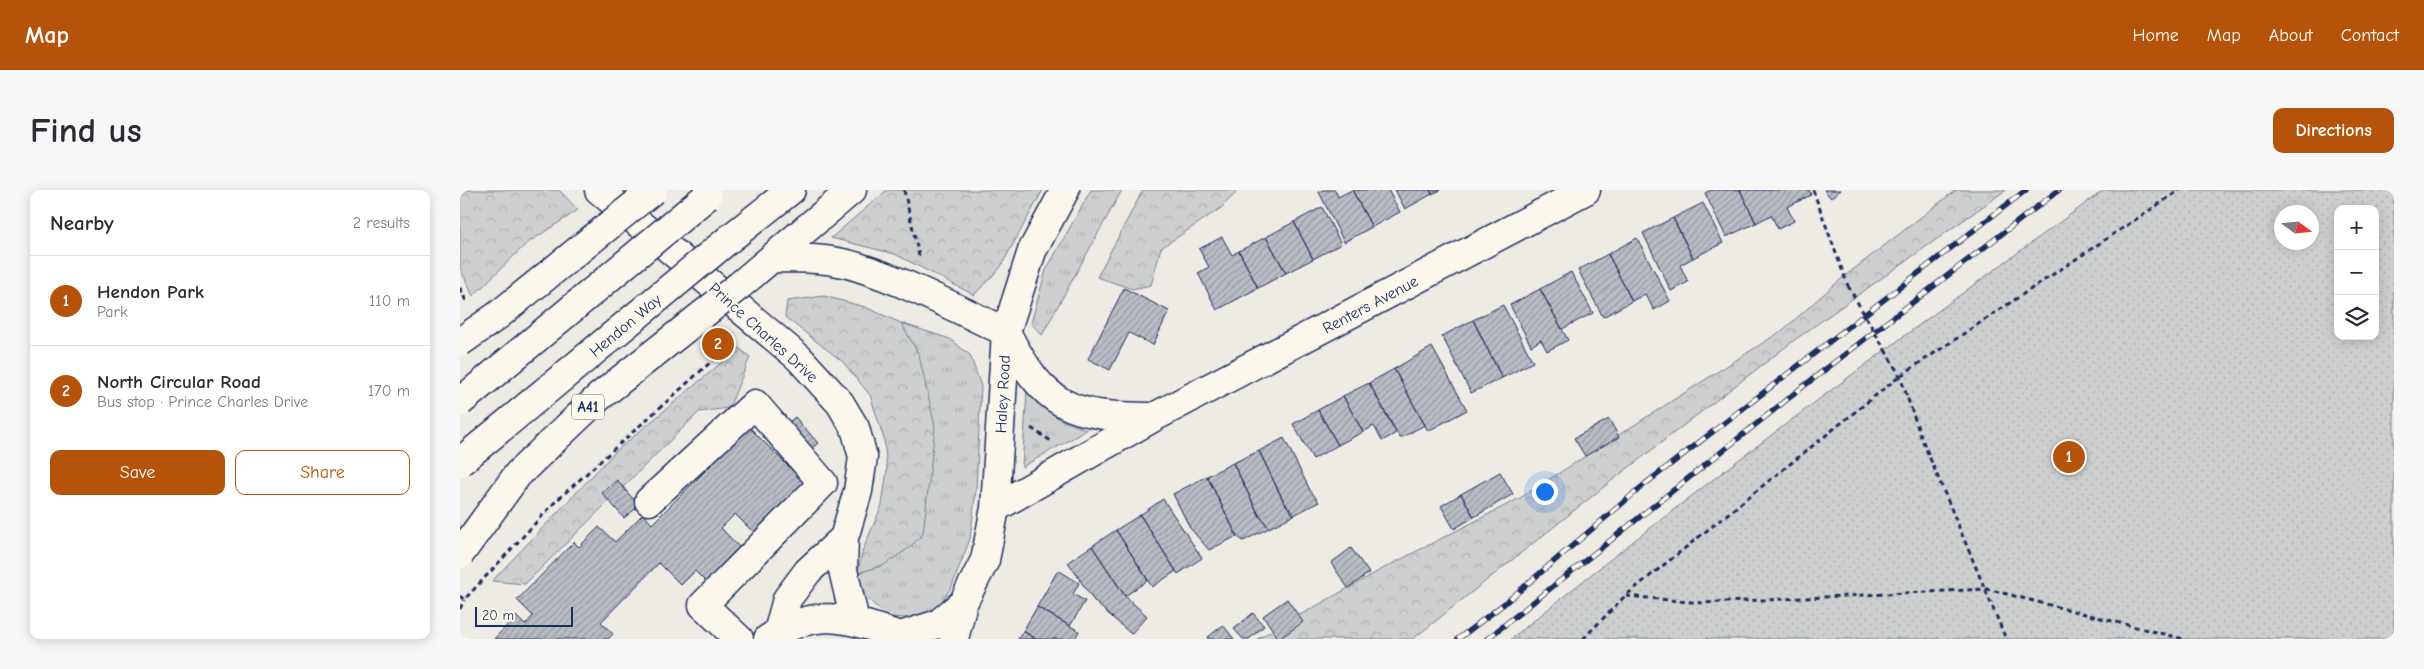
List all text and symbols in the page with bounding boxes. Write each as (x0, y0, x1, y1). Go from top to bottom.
text: Map (25, 21, 69, 49)
text: Home (2132, 25, 2179, 46)
text: Map (2207, 25, 2241, 46)
text: About (2269, 25, 2313, 46)
text: Contact (2341, 25, 2399, 46)
button: Directions (2273, 108, 2394, 153)
text: Find us (30, 110, 142, 151)
north arrow (2274, 205, 2319, 250)
map controls (2334, 205, 2379, 340)
button: + (2334, 205, 2379, 250)
text: Nearby (50, 211, 114, 235)
text: 2 results (353, 214, 410, 232)
button: − (2334, 250, 2379, 295)
street label: Renters Avenue (1320, 272, 1421, 338)
street label: Prince Charles Drive (705, 279, 821, 386)
text: Hendon Park (97, 281, 204, 303)
street label: Hendon Way (586, 290, 666, 361)
text: 1 (63, 292, 69, 310)
text: 110 m (369, 292, 410, 310)
button: layers (2334, 295, 2379, 340)
text: Park (97, 303, 128, 321)
pin: 2 (702, 325, 734, 363)
street label: Haley Road (992, 354, 1014, 434)
text: North Circular Road (97, 371, 261, 393)
text: 2 (62, 382, 70, 400)
text: 170 m (368, 382, 410, 400)
text: Bus stop · Prince Charles Drive (97, 393, 308, 411)
road number: A41 (572, 394, 604, 420)
pin: 1 (2053, 438, 2085, 476)
button: Save (50, 450, 225, 495)
button: Share (235, 450, 410, 495)
your location (1532, 479, 1558, 505)
scale bar (475, 604, 572, 627)
text: 20 m (482, 607, 514, 624)

